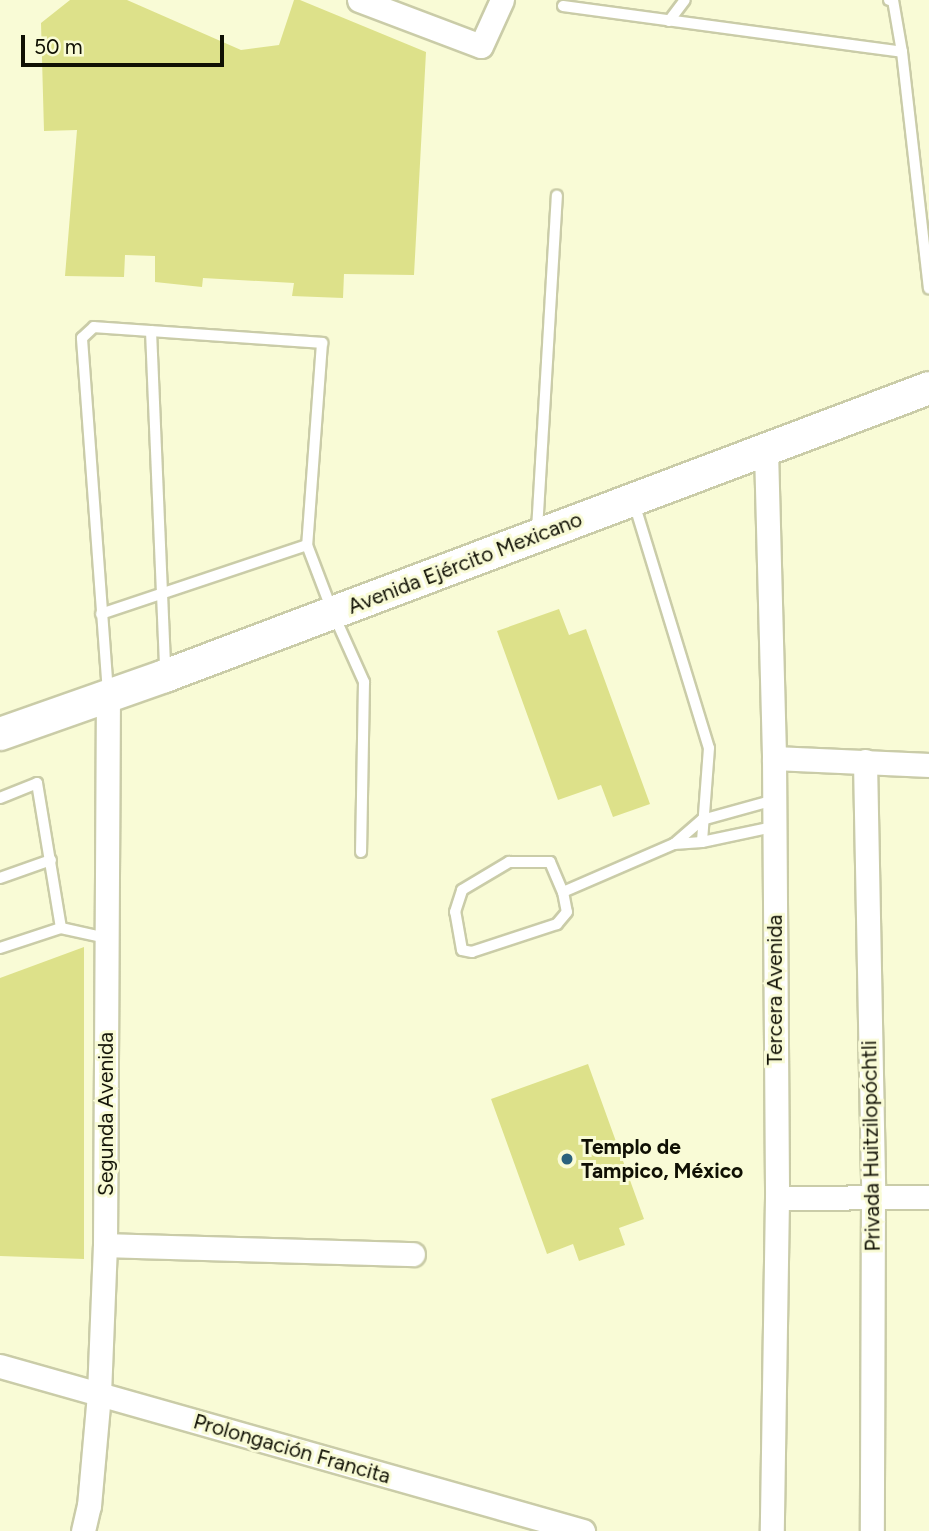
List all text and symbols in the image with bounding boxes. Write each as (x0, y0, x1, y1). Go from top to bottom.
scale bar (24, 21, 228, 65)
text: 50 m (34, 34, 83, 59)
street label: Avenida Ejército Mexicano (344, 507, 586, 619)
street label: Tercera Avenida (762, 915, 788, 1065)
street label: Segunda Avenida (93, 1032, 119, 1196)
street label: Privada Huitzilopóchtli (857, 1040, 885, 1252)
place label: Templo de Tampico, México (581, 1134, 743, 1184)
marker: Templo de Tampico, México (559, 1151, 575, 1167)
street label: Prolongación Francita (191, 1409, 393, 1489)

